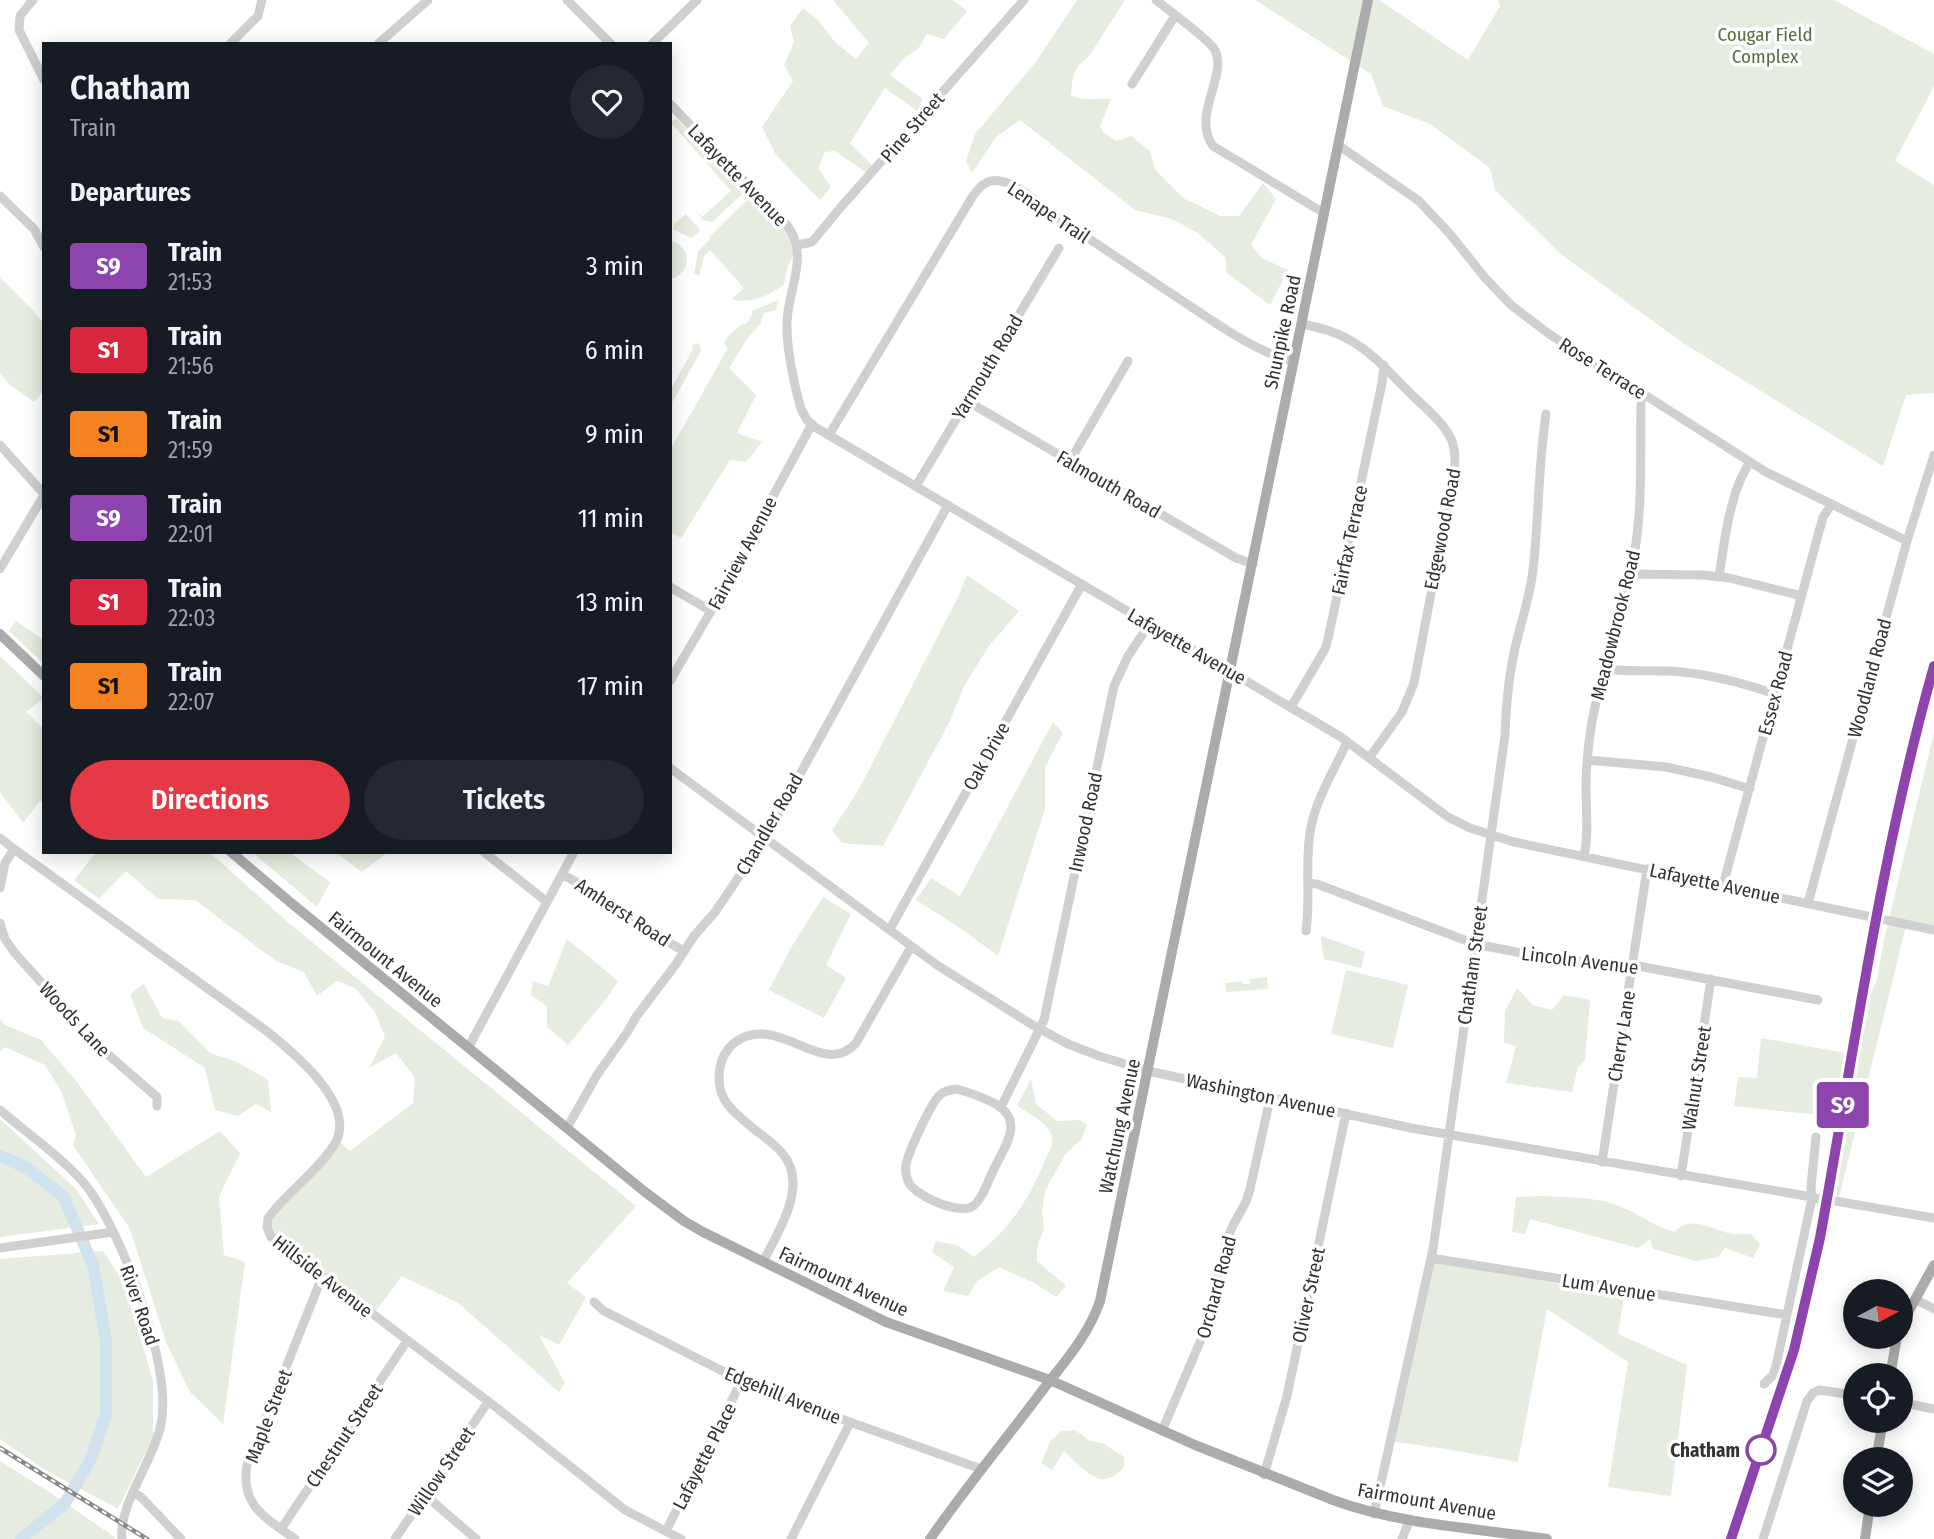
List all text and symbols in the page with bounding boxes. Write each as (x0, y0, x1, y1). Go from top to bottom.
park label: Cougar Field Complex (1717, 23, 1813, 68)
button: heart (570, 65, 644, 139)
text: Chatham (70, 68, 191, 108)
street label: Pine Street (876, 87, 950, 167)
text: Train (70, 114, 116, 142)
street label: Lafayette Avenue (683, 120, 792, 231)
text: Departures (70, 177, 191, 208)
street label: Lenape Trail (1003, 177, 1094, 248)
text: Train (168, 237, 222, 268)
text: 3 min (586, 251, 644, 282)
text: S9 (96, 252, 121, 280)
text: 21:53 (168, 268, 212, 296)
street label: Shunpike Road (1259, 273, 1306, 391)
street label: Yarmouth Road (947, 311, 1028, 424)
text: Train (168, 321, 222, 352)
street label: Rose Terrace (1555, 333, 1651, 404)
text: 6 min (585, 335, 644, 366)
text: S1 (98, 336, 119, 364)
text: 21:56 (168, 352, 214, 380)
text: Train (168, 405, 222, 436)
text: 9 min (585, 419, 644, 450)
text: S1 (98, 420, 119, 448)
text: 21:59 (168, 436, 213, 464)
street label: Falmouth Road (1053, 445, 1165, 523)
street label: Edgewood Road (1419, 466, 1466, 592)
street label: Fairfax Terrace (1327, 483, 1372, 597)
text: Train (168, 489, 222, 520)
street label: Fairview Avenue (703, 493, 782, 614)
text: 11 min (578, 503, 644, 534)
text: S9 (96, 504, 121, 532)
text: 22:01 (168, 520, 214, 548)
street label: Meadowbrook Road (1586, 548, 1645, 702)
text: Train (168, 573, 222, 604)
text: 13 min (576, 587, 644, 618)
text: S1 (98, 588, 119, 616)
street label: Lafayette Avenue (1123, 603, 1250, 690)
text: 22:03 (168, 604, 215, 632)
street label: Woodland Road (1843, 616, 1896, 740)
street label: Essex Road (1753, 648, 1798, 738)
text: Train (168, 657, 222, 688)
text: 17 min (577, 671, 644, 702)
text: S1 (98, 672, 119, 700)
text: 22:07 (168, 688, 214, 716)
street label: Oak Drive (958, 718, 1015, 794)
button: Directions (70, 760, 350, 840)
button: Tickets (364, 760, 644, 840)
street label: Chandler Road (731, 769, 808, 879)
street label: Inwood Road (1064, 770, 1107, 874)
street label: Lafayette Avenue (1648, 858, 1782, 909)
street label: Amherst Road (571, 873, 675, 952)
street label: Chatham Street (1453, 903, 1492, 1026)
street label: Fairmount Avenue (324, 906, 447, 1012)
street label: Lincoln Avenue (1520, 942, 1640, 979)
street label: Woods Lane (34, 977, 115, 1061)
street label: Cherry Lane (1603, 989, 1640, 1083)
street label: Walnut Street (1677, 1024, 1716, 1132)
street label: Watchung Avenue (1094, 1056, 1145, 1196)
street label: Washington Avenue (1184, 1068, 1338, 1123)
line badge: S9 (1812, 1082, 1874, 1128)
text: S9 (1831, 1091, 1855, 1119)
street label: Hillside Avenue (268, 1230, 377, 1323)
street label: Orchard Road (1192, 1233, 1241, 1341)
street label: Fairmount Avenue (775, 1241, 912, 1322)
street label: Oliver Street (1287, 1244, 1330, 1345)
street label: River Road (115, 1262, 164, 1348)
street label: Lum Avenue (1561, 1269, 1657, 1306)
north arrow (1843, 1279, 1913, 1349)
map controls (1843, 1279, 1913, 1517)
street label: Edgehill Avenue (721, 1362, 844, 1429)
button: locate (1843, 1363, 1913, 1433)
street label: Maple Street (240, 1365, 297, 1466)
street label: Chestnut Street (301, 1378, 388, 1492)
street label: Lafayette Place (668, 1399, 741, 1514)
street label: Willow Street (403, 1422, 480, 1520)
marker: Chatham (1746, 1435, 1776, 1465)
place label: Chatham (1670, 1439, 1740, 1462)
button: layers (1843, 1447, 1913, 1517)
street label: Fairmount Avenue (1356, 1478, 1498, 1525)

